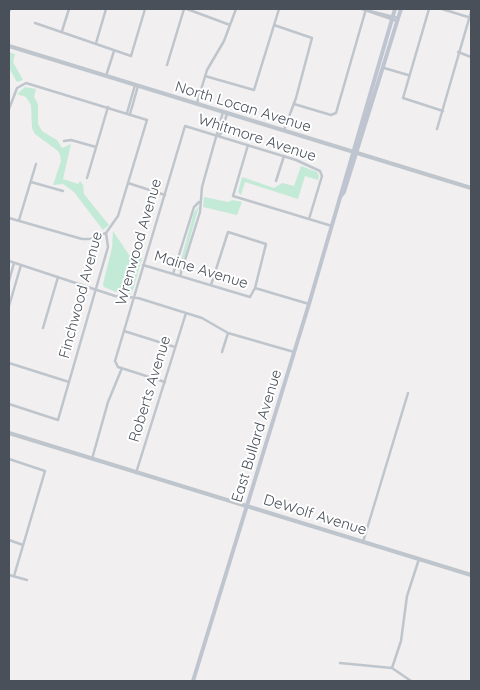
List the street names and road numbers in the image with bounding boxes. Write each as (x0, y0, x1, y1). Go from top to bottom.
street label: North Locan Avenue (173, 78, 313, 136)
street label: Whitmore Avenue (196, 110, 318, 166)
street label: Wrenwood Avenue (112, 177, 166, 307)
street label: Finchwood Avenue (55, 230, 107, 360)
street label: Maine Avenue (152, 247, 250, 293)
street label: Roberts Avenue (125, 334, 175, 444)
street label: East Bullard Avenue (228, 367, 286, 505)
street label: DeWolf Avenue (261, 491, 369, 539)

